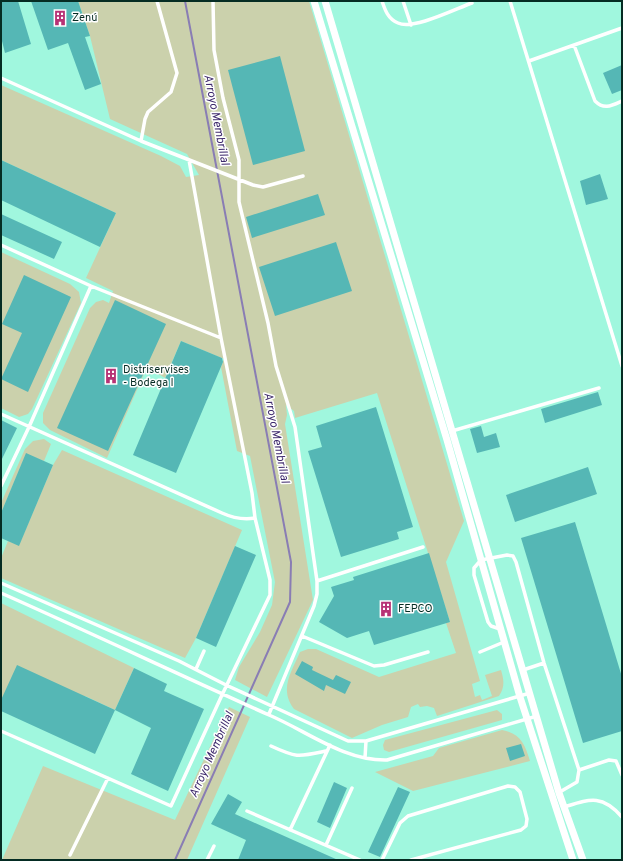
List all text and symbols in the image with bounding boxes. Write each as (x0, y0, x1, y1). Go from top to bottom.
building icon: Zenú (51, 9, 69, 27)
place label: Zenú (72, 11, 97, 25)
water label: Arroyo Membrillal (199, 73, 233, 168)
place label: Distriservises - Bodega I (123, 363, 189, 390)
building icon: Distriservises - Bodega I (102, 367, 120, 385)
water label: Arroyo Membrillal (259, 391, 293, 486)
building icon: FEPCO (377, 600, 395, 618)
place label: FEPCO (398, 602, 432, 616)
water label: Arroyo Membrillal (186, 709, 238, 800)

